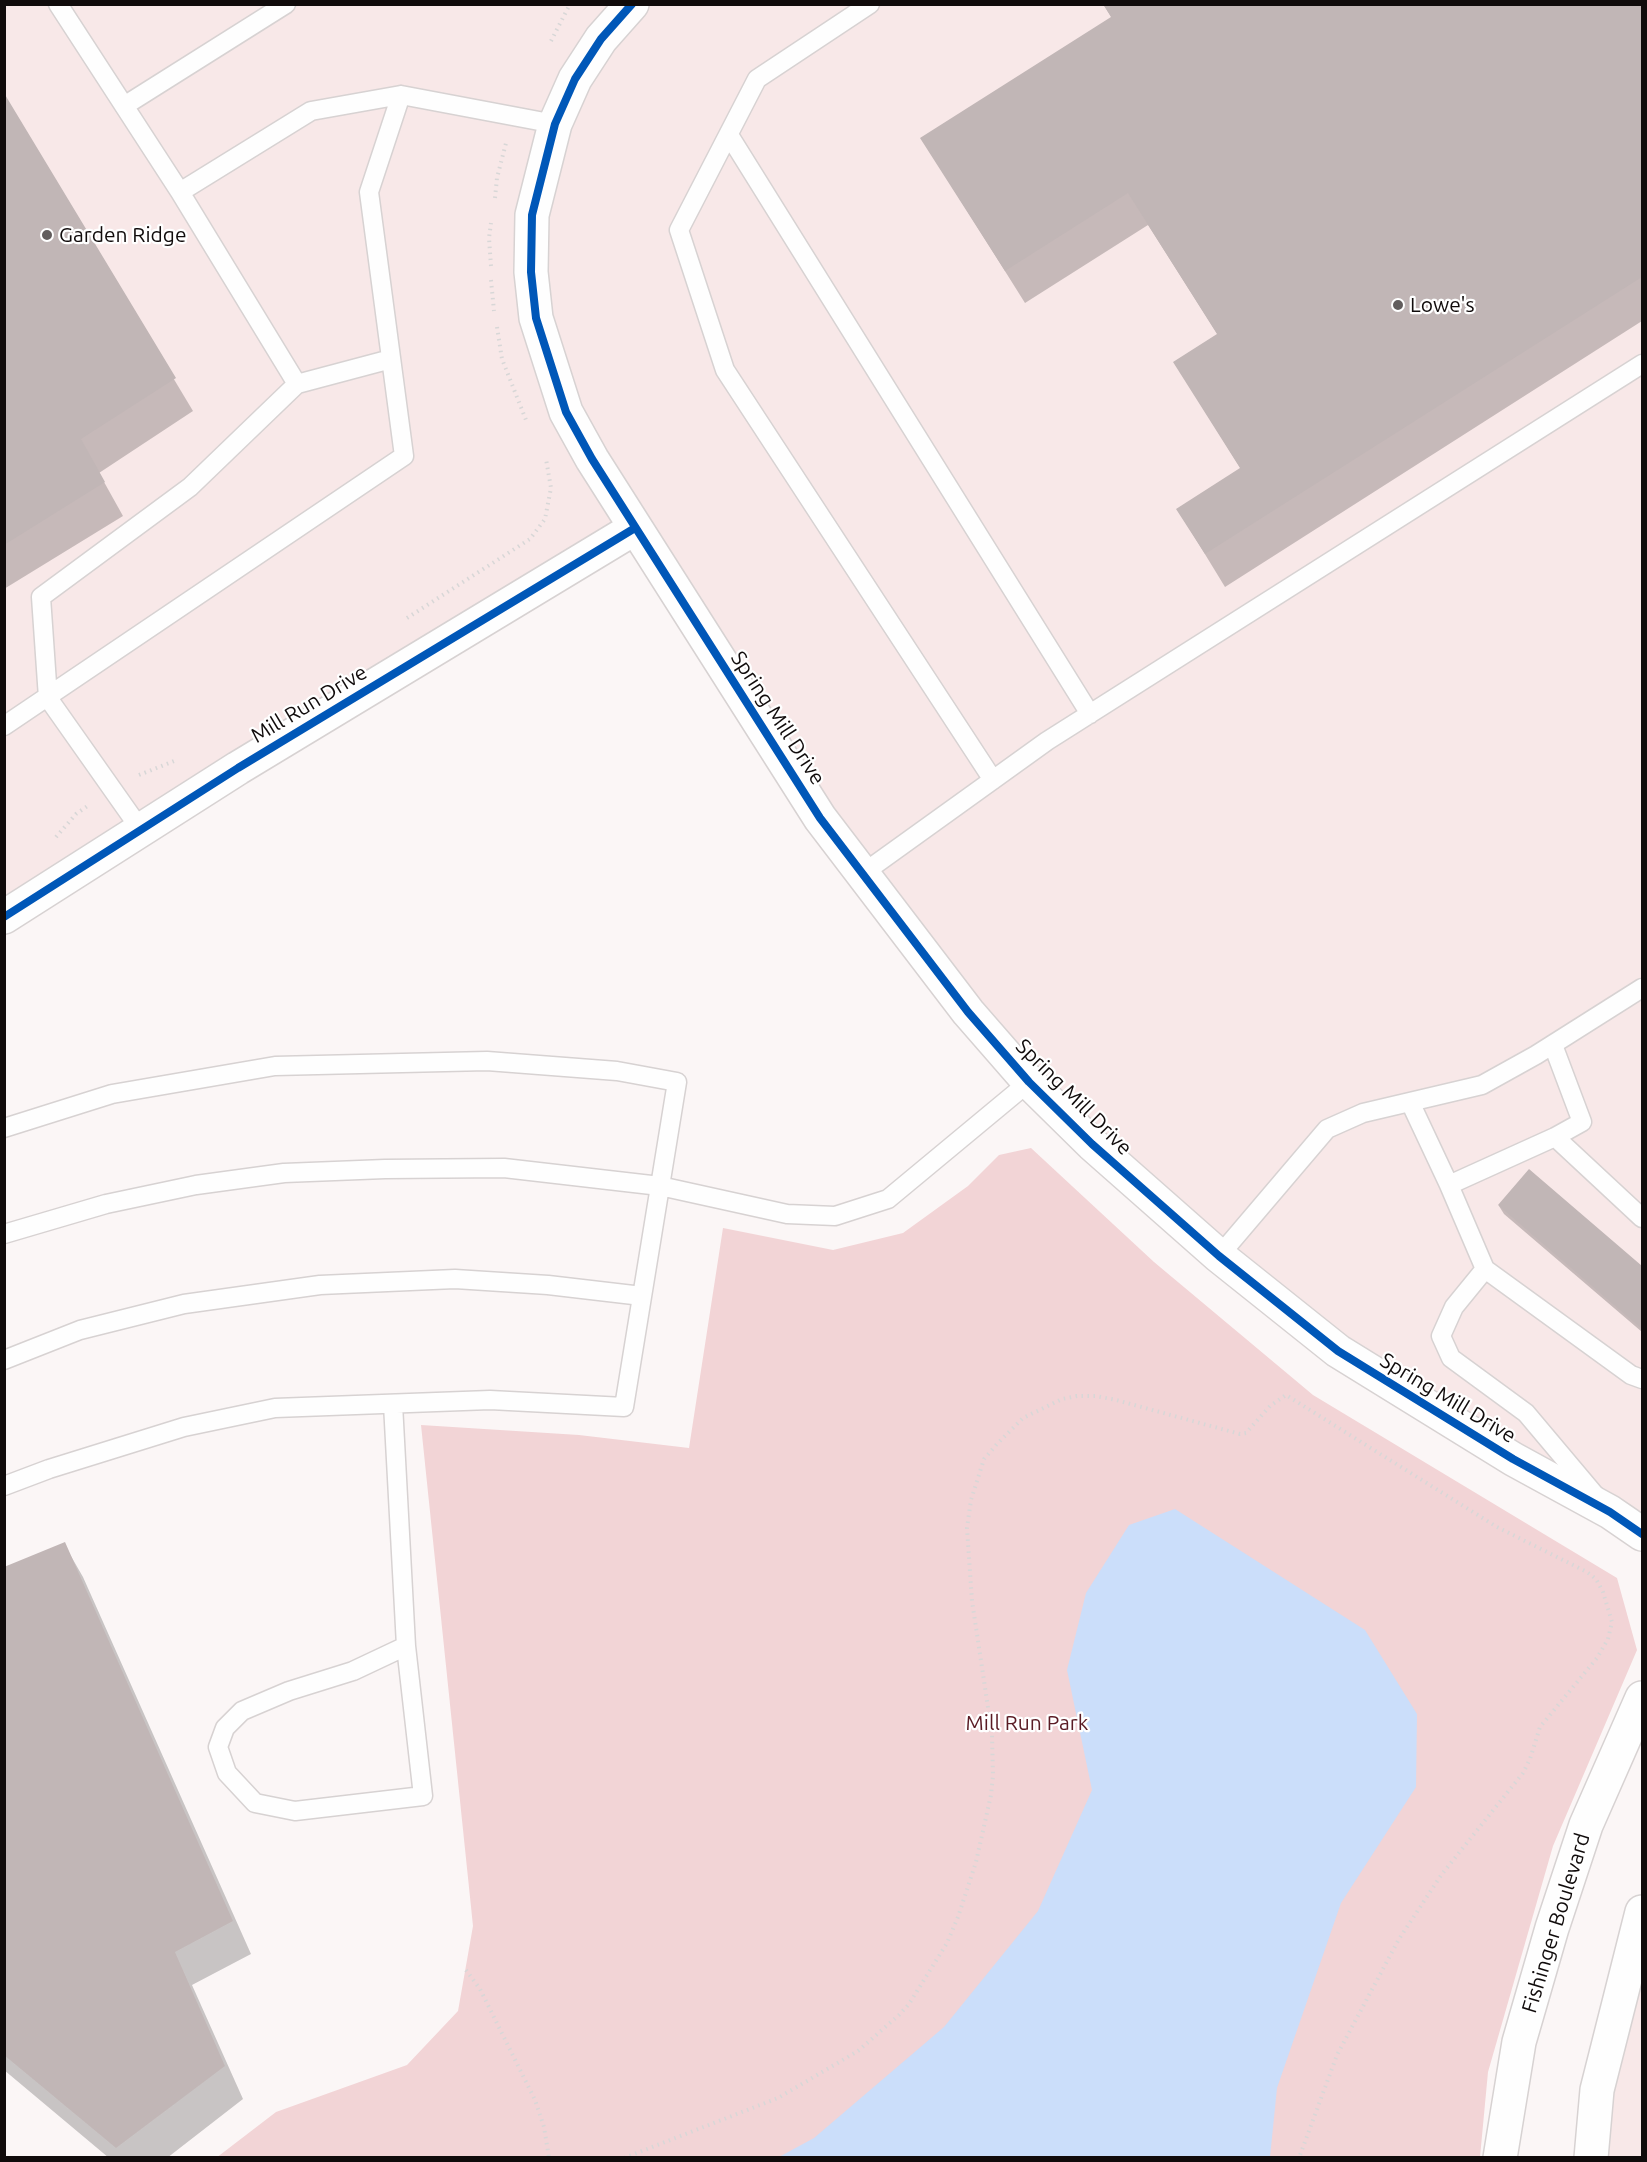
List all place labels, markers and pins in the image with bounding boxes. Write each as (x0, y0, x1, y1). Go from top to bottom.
place label: Garden Ridge (59, 222, 186, 248)
marker: Garden Ridge (40, 228, 54, 242)
place label: Lowe's (1410, 292, 1475, 318)
marker: Lowe's (1391, 298, 1405, 312)

